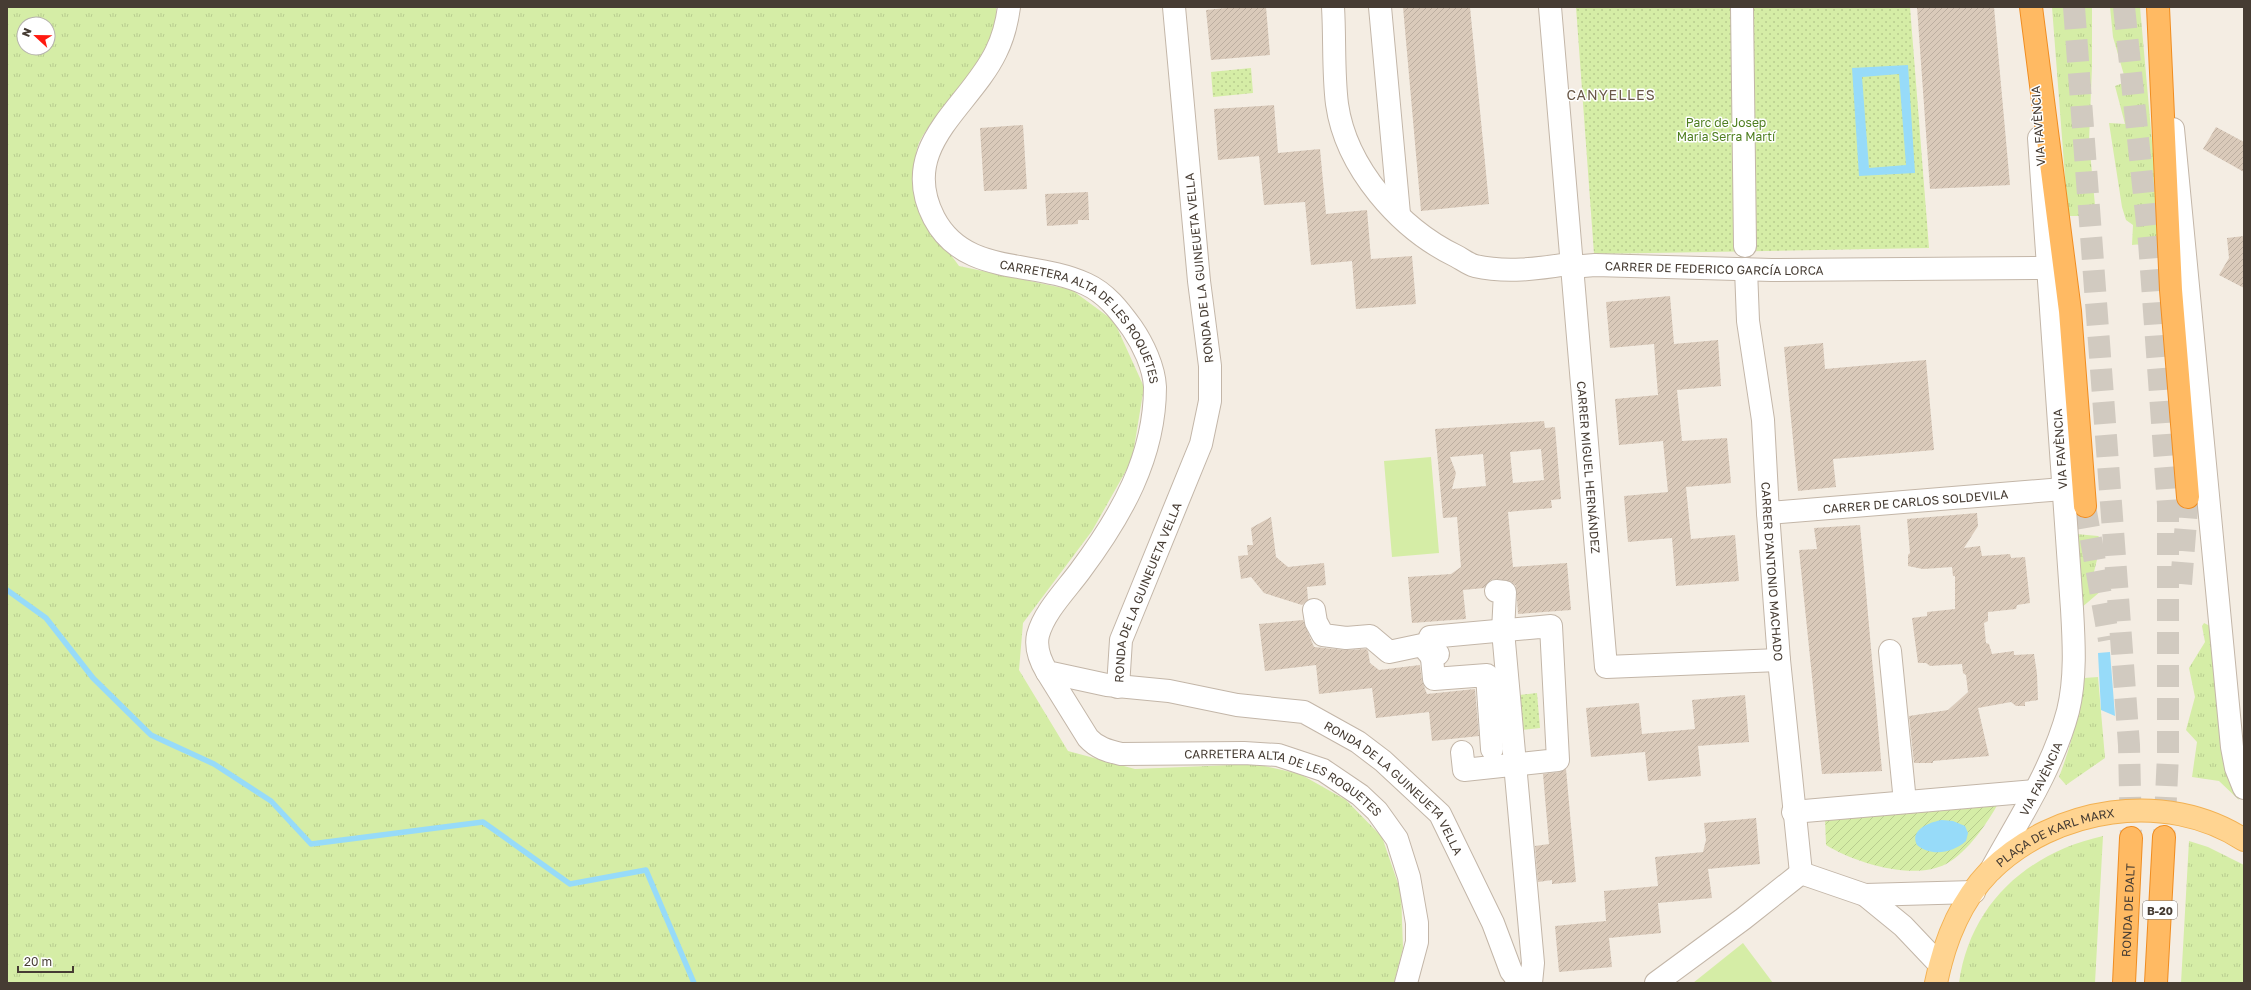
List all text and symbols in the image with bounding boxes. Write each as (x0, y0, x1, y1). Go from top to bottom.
north arrow (16, 16, 56, 56)
text: N (19, 26, 34, 38)
street label: VIA FAVÈNCIA (2028, 85, 2048, 167)
district label: CANYELLES (1566, 86, 1656, 103)
park label: Parc de Josep Maria Serra Martí (1677, 115, 1776, 144)
street label: RONDA DE LA GUINEUETA VELLA (1182, 172, 1216, 364)
street label: CARRETERA ALTA DE LES ROQUETES (998, 256, 1162, 385)
street label: CARRER DE FEDERICO GARCÍA LORCA (1605, 258, 1824, 278)
street label: CARRER MIGUEL HERNÁNDEZ (1574, 380, 1604, 554)
street label: VIA FAVÈNCIA (2050, 408, 2070, 490)
street label: CARRER D'ANTONIO MACHADO (1759, 481, 1787, 662)
street label: CARRER DE CARLOS SOLDEVILA (1822, 486, 2009, 516)
street label: RONDA DE LA GUINEUETA VELLA (1111, 500, 1184, 683)
street label: RONDA DE LA GUINEUETA VELLA (1322, 717, 1466, 857)
street label: VIA FAVÈNCIA (2016, 739, 2065, 818)
street label: CARRETERA ALTA DE LES ROQUETES (1184, 745, 1386, 819)
street label: PLAÇA DE KARL MARX (1992, 805, 2115, 870)
street label: RONDA DE DALT (2118, 862, 2137, 957)
road number: B-20 (2143, 901, 2177, 919)
scale bar (18, 948, 73, 974)
text: 20 m (24, 954, 52, 969)

